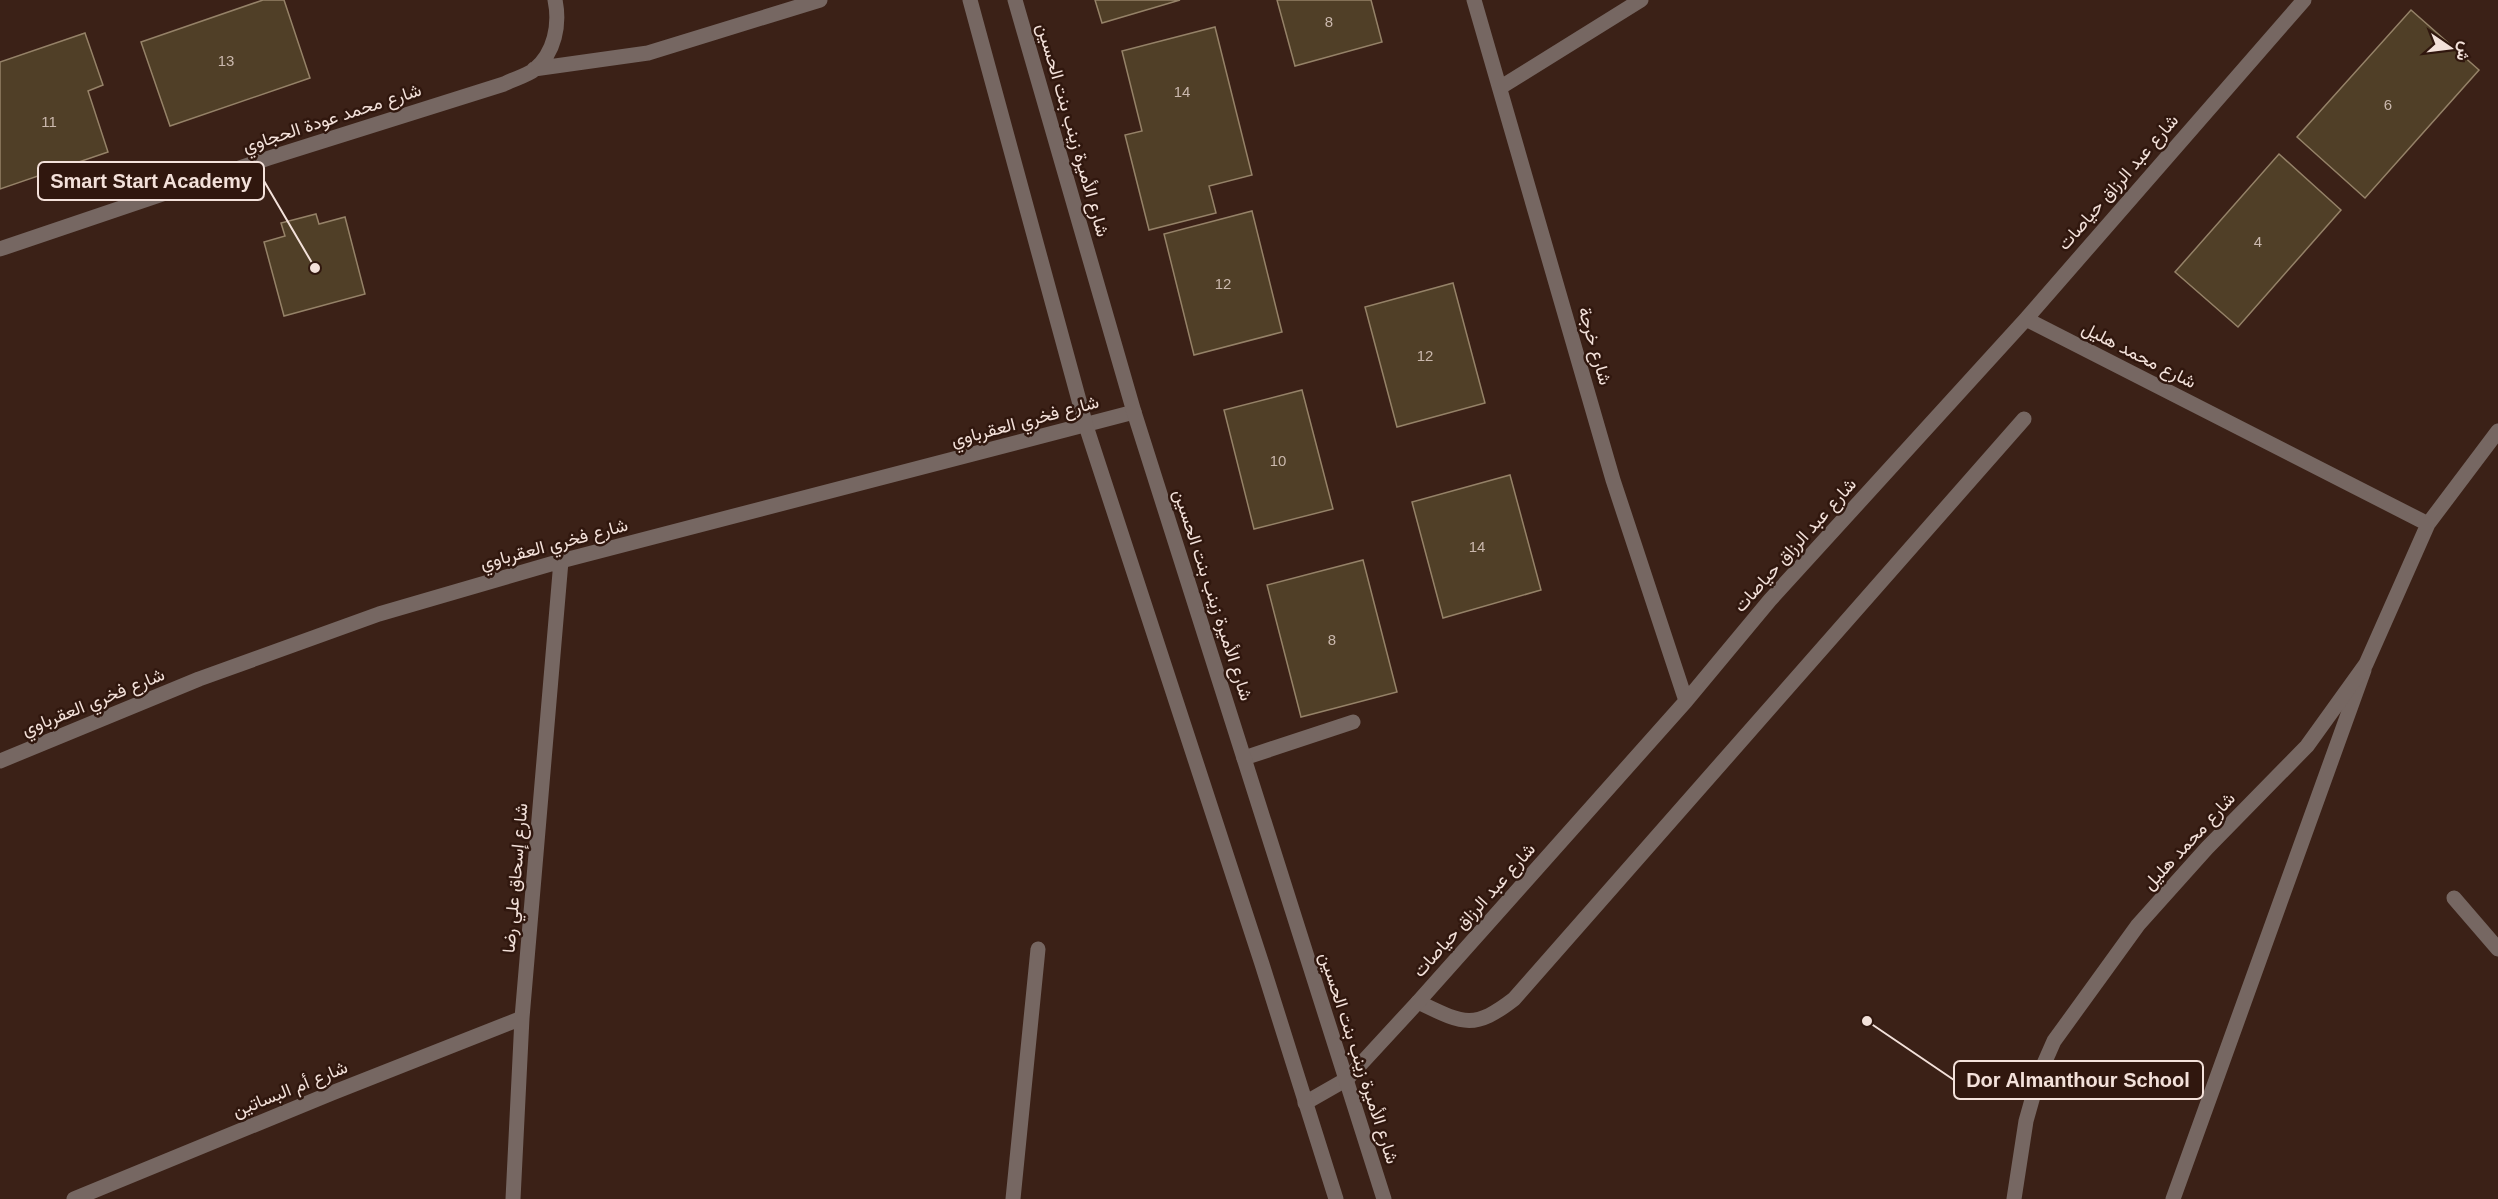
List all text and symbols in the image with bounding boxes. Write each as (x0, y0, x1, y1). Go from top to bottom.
house number: 8 (1325, 13, 1333, 30)
north arrow (2420, 18, 2480, 78)
street label: شارع الأميرة زينب بنت الحسين (1031, 21, 1113, 239)
text: ش (2453, 40, 2475, 63)
house number: 13 (218, 52, 234, 69)
street label: شارع محمد عودة الحجاوي (240, 80, 425, 161)
house number: 14 (1174, 83, 1190, 100)
house number: 6 (2384, 96, 2392, 113)
street label: شارع عبد الرزاق حياصات (2054, 110, 2184, 255)
house number: 11 (41, 113, 57, 130)
callout: Smart Start Academy (38, 162, 264, 200)
text: Smart Start Academy (50, 170, 253, 192)
house number: 4 (2254, 233, 2262, 250)
house number: 12 (1215, 275, 1231, 292)
street label: شارع خرجة (1572, 305, 1616, 388)
street label: شارع محمد هليل (2078, 318, 2199, 394)
house number: 12 (1417, 347, 1433, 364)
street label: شارع فخري العقرباوي (949, 392, 1102, 455)
house number: 10 (1270, 452, 1286, 469)
street label: شارع عبد الرزاق حياصات (1730, 474, 1862, 617)
street label: شارع الأميرة زينب بنت الحسين (1167, 487, 1257, 704)
street label: شارع فخري العقرباوي (478, 515, 631, 578)
house number: 14 (1469, 538, 1485, 555)
house number: 8 (1328, 631, 1336, 648)
street label: شارع فخري العقرباوي (19, 664, 169, 744)
street label: شارع محمد هليل (2139, 788, 2241, 895)
street label: شارع إسحاق علي رضا (498, 802, 536, 954)
street label: شارع عبد الرزاق حياصات (1409, 839, 1541, 982)
street label: شارع الأميرة زينب بنت الحسين (1313, 950, 1403, 1167)
street label: شارع أم البساتين (230, 1057, 351, 1123)
callout: Dor Almanthour School (1954, 1061, 2203, 1099)
text: Dor Almanthour School (1966, 1069, 2190, 1091)

